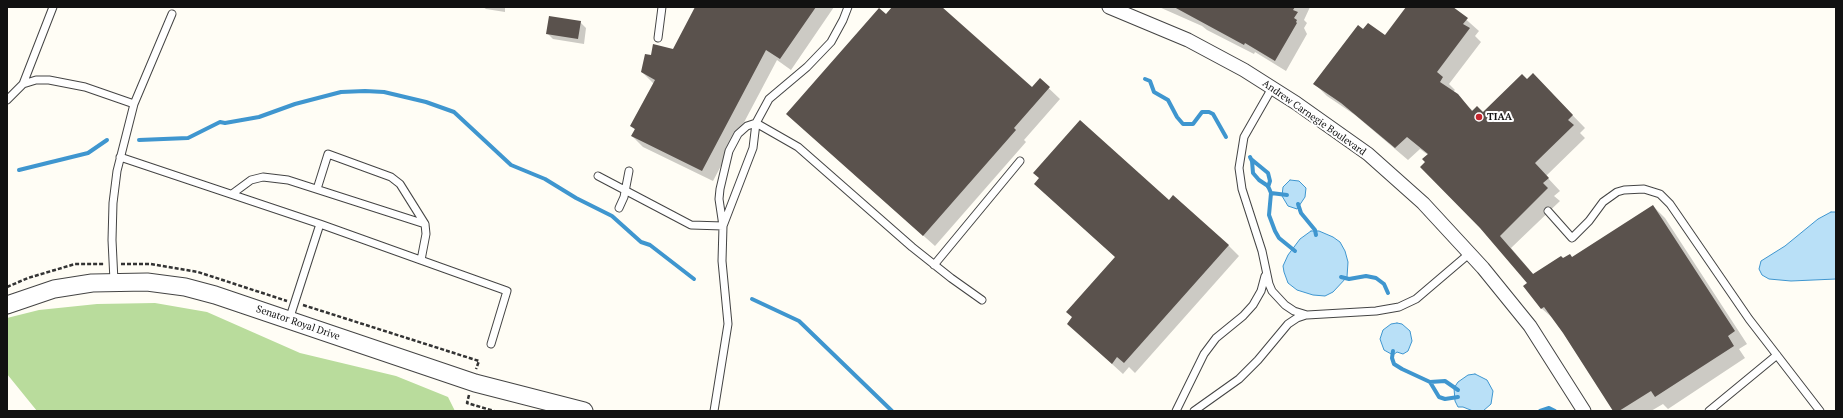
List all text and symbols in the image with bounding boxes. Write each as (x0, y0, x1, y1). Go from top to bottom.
street label: Andrew Carnegie Boulevard (1260, 78, 1368, 158)
place label: TIAA (1487, 111, 1512, 123)
marker: TIAA (1474, 112, 1484, 122)
street label: Senator Royal Drive (255, 303, 341, 343)

